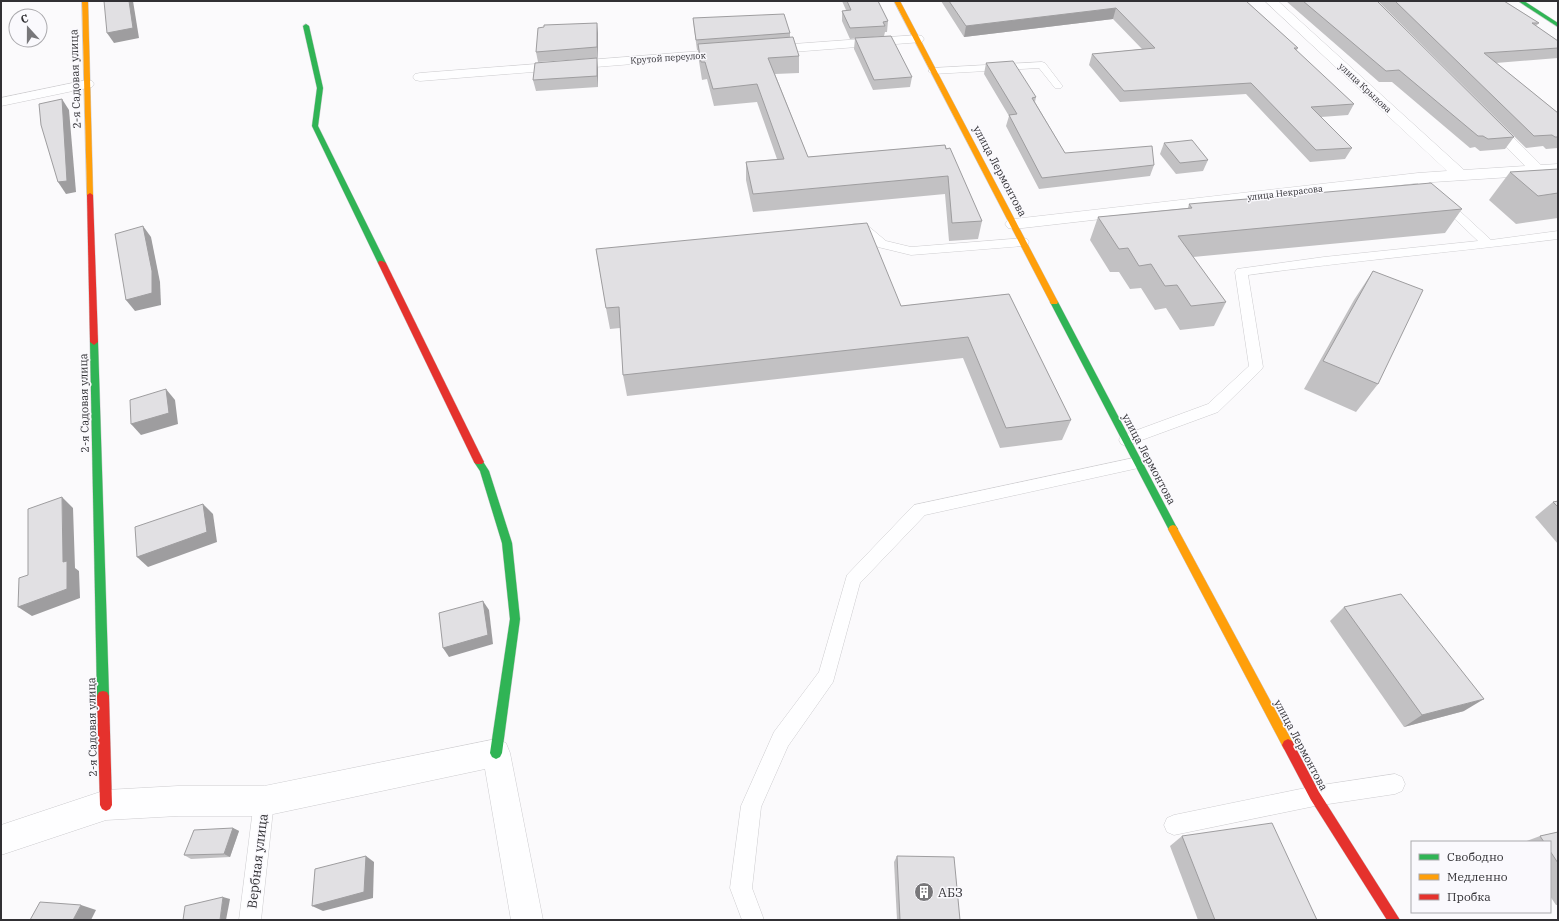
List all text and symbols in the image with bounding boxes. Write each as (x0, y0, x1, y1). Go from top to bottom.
north arrow (8, 8, 48, 48)
text: С (18, 11, 30, 27)
street label: 2-я Садовая улица (66, 29, 84, 129)
street label: Крутой переулок (630, 49, 707, 66)
street label: улица Крылова (1337, 60, 1394, 115)
street label: улица Лермонтова (970, 123, 1030, 219)
street label: улица Некрасова (1247, 182, 1323, 203)
street label: 2-я Садовая улица (76, 353, 92, 453)
street label: улица Лермонтова (1119, 411, 1179, 507)
street label: 2-я Садовая улица (84, 677, 100, 777)
street label: улица Лермонтова (1271, 697, 1331, 793)
street label: Вербная улица (243, 813, 272, 910)
legend (1411, 841, 1551, 913)
text: Свободно (1447, 849, 1504, 864)
text: Медленно (1447, 869, 1508, 884)
building icon: АБЗ (913, 881, 935, 903)
place label: АБЗ (938, 884, 963, 901)
text: Пробка (1447, 889, 1491, 904)

